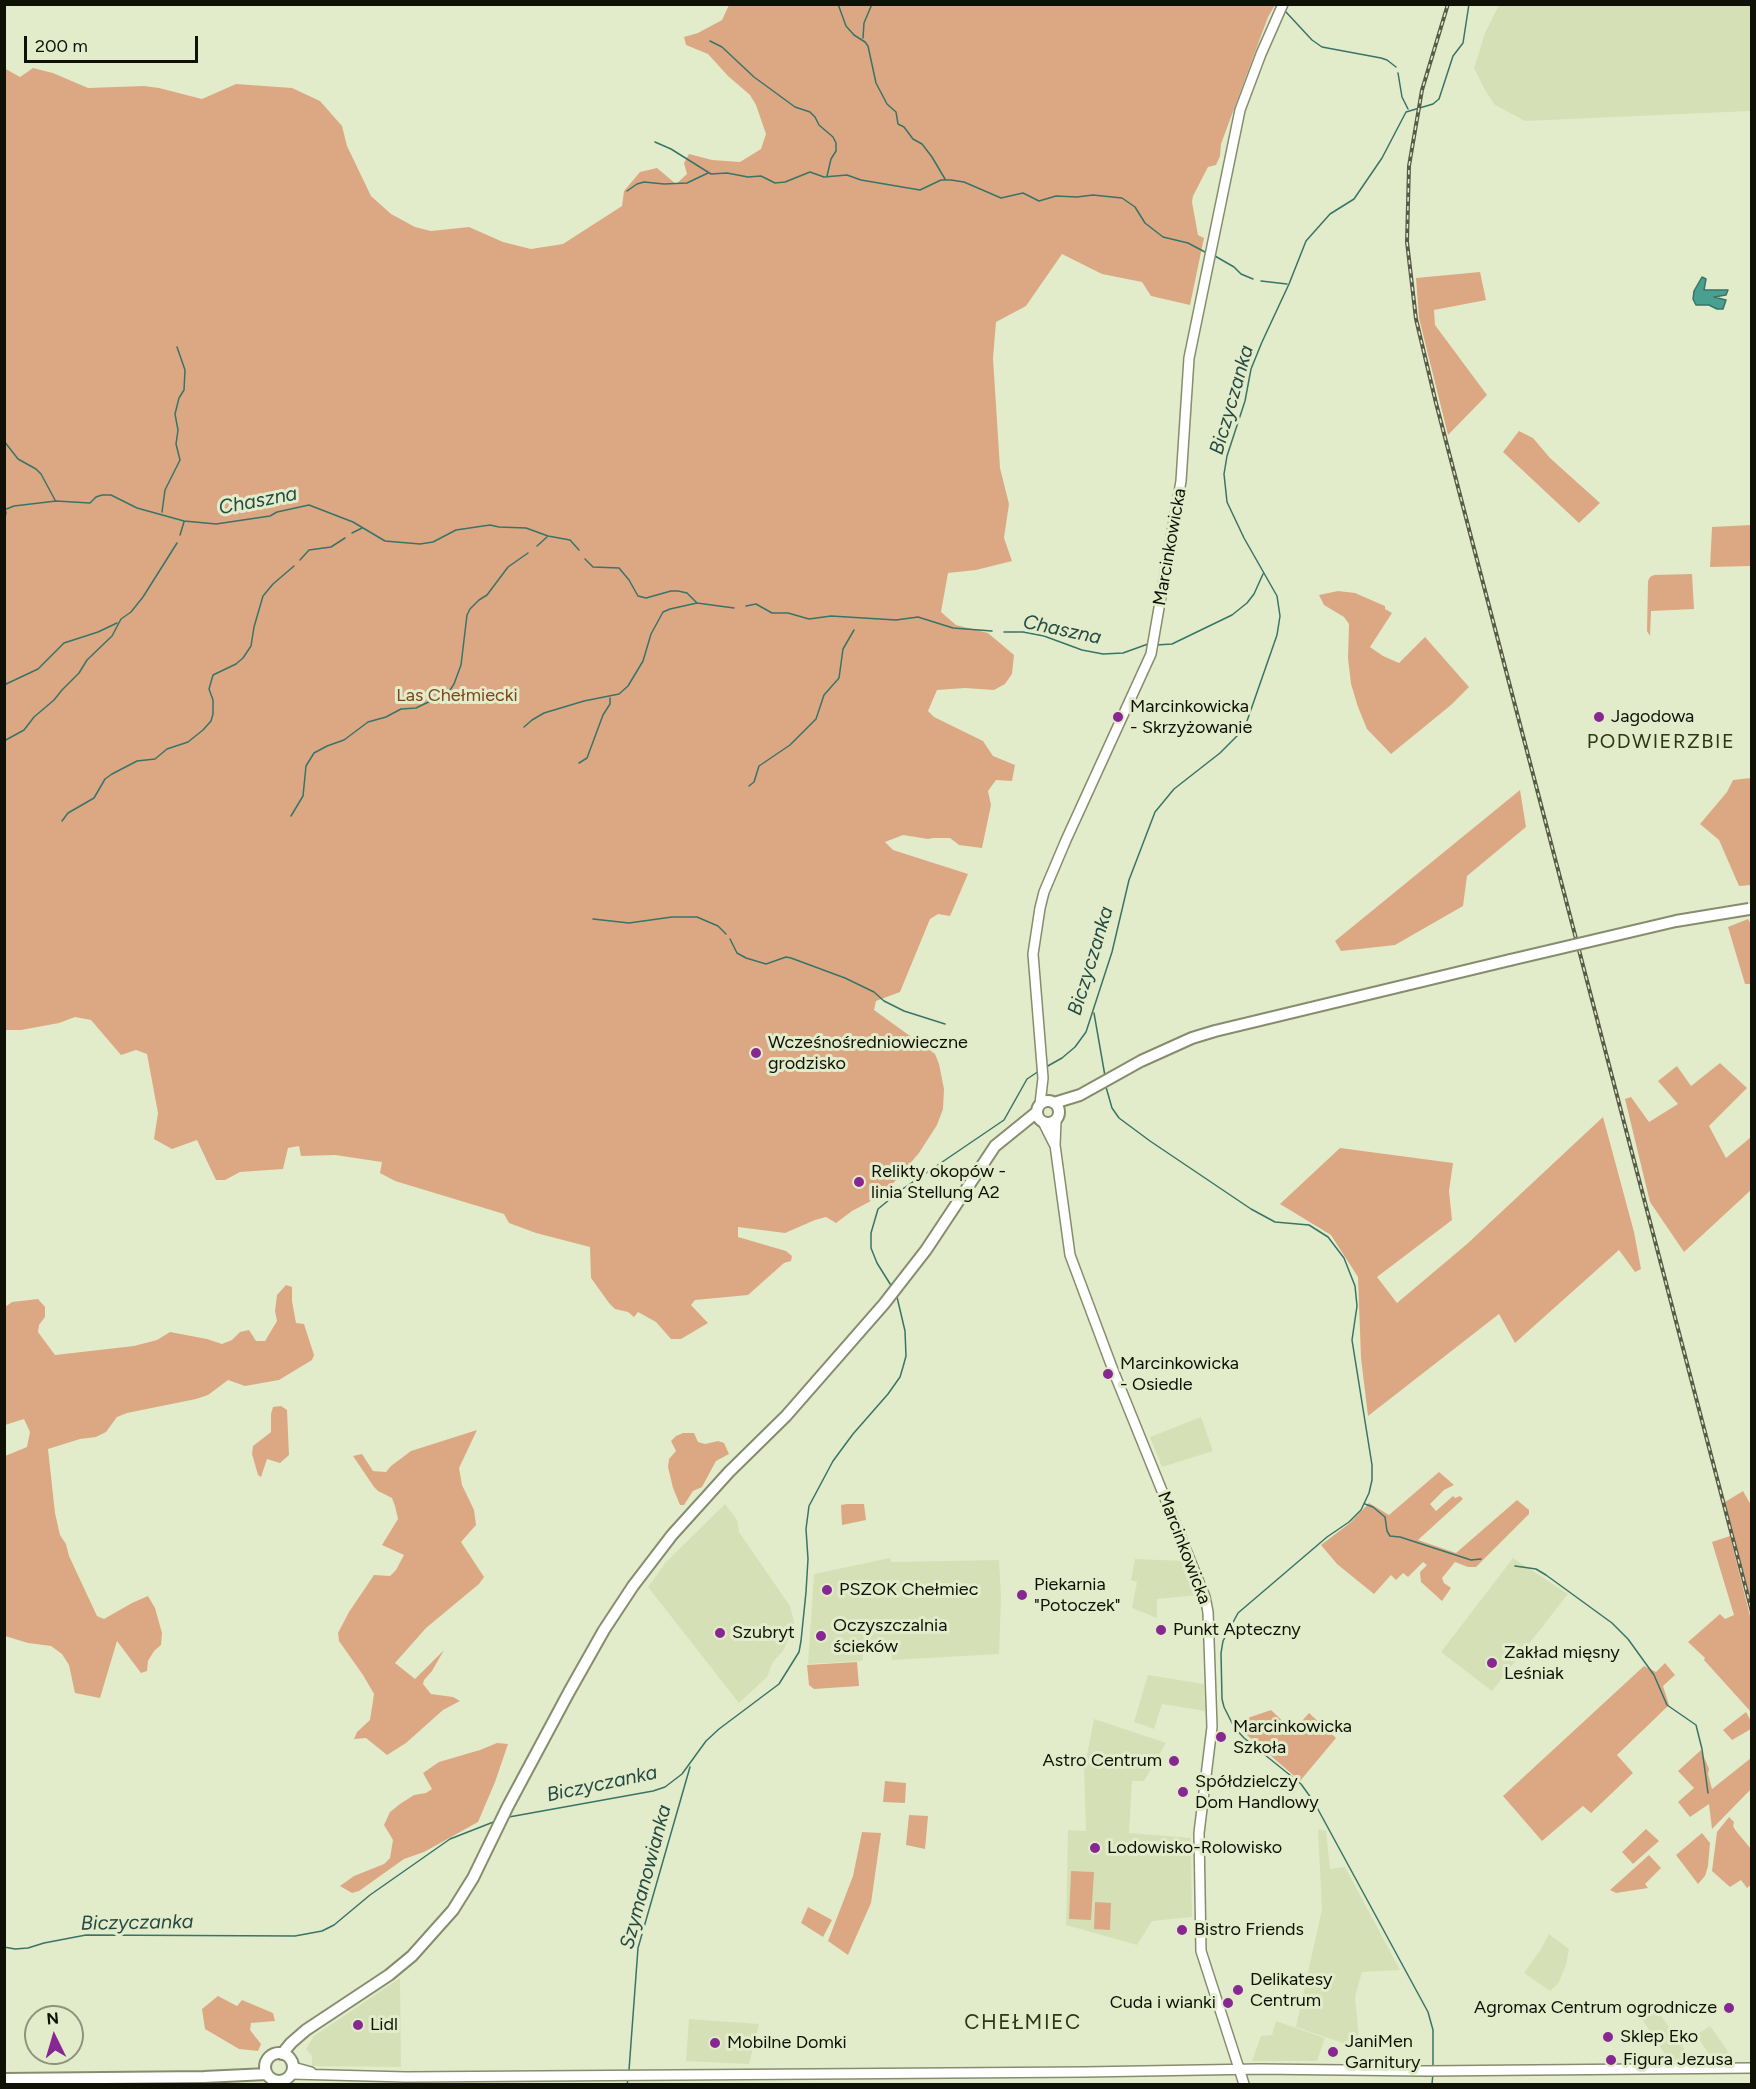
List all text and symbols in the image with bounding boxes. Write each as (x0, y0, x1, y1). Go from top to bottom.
scale bar (27, 24, 201, 62)
text: 200 m (35, 35, 88, 57)
water label: Biczyczanka (1205, 343, 1259, 457)
water label: Chaszna (217, 482, 299, 520)
street label: Marcinkowicka (1149, 487, 1191, 607)
water label: Chaszna (1021, 610, 1103, 650)
park label: Las Chełmiecki (396, 685, 518, 707)
place label: Marcinkowicka - Skrzyżowanie (1130, 696, 1252, 738)
place label: Jagodowa (1611, 706, 1694, 728)
marker: Marcinkowicka - Skrzyżowanie (1111, 710, 1125, 724)
marker: Jagodowa (1592, 710, 1606, 724)
district label: PODWIERZBIE (1587, 730, 1735, 754)
water label: Biczyczanka (1063, 904, 1119, 1018)
place label: Wcześnośredniowieczne grodzisko (768, 1032, 968, 1074)
marker: Wcześnośredniowieczne grodzisko (749, 1046, 763, 1060)
place label: Relikty okopów - linia Stellung A2 (871, 1161, 1006, 1204)
marker: Relikty okopów - linia Stellung A2 (852, 1175, 866, 1189)
place label: Marcinkowicka - Osiedle (1120, 1353, 1239, 1396)
marker: Marcinkowicka - Osiedle (1101, 1367, 1115, 1381)
street label: Marcinkowicka (1153, 1489, 1215, 1607)
place label: Piekarnia "Potoczek" (1034, 1574, 1121, 1616)
place label: PSZOK Chełmiec (839, 1579, 978, 1601)
marker: PSZOK Chełmiec (820, 1583, 834, 1597)
marker: Piekarnia "Potoczek" (1015, 1588, 1029, 1602)
place label: Oczyszczalnia ścieków (833, 1615, 947, 1658)
place label: Punkt Apteczny (1173, 1619, 1301, 1641)
place label: Szubryt (732, 1622, 795, 1644)
marker: Punkt Apteczny (1154, 1623, 1168, 1637)
marker: Szubryt (713, 1626, 727, 1640)
marker: Oczyszczalnia ścieków (814, 1629, 828, 1643)
place label: Zakład mięsny Leśniak (1504, 1642, 1620, 1684)
marker: Zakład mięsny Leśniak (1485, 1656, 1499, 1670)
place label: Marcinkowicka Szkoła (1233, 1716, 1352, 1758)
marker: Marcinkowicka Szkoła (1214, 1730, 1228, 1744)
place label: Astro Centrum (1043, 1750, 1162, 1772)
marker: Astro Centrum (1167, 1754, 1181, 1768)
water label: Biczyczanka (544, 1761, 660, 1807)
place label: Spółdzielczy Dom Handlowy (1195, 1771, 1319, 1814)
marker: Spółdzielczy Dom Handlowy (1176, 1785, 1190, 1799)
water label: Szymanowianka (615, 1802, 677, 1952)
place label: Lodowisko-Rolowisko (1107, 1837, 1282, 1859)
marker: Lodowisko-Rolowisko (1088, 1841, 1102, 1855)
water label: Biczyczanka (80, 1910, 194, 1936)
place label: Bistro Friends (1194, 1919, 1304, 1941)
marker: Bistro Friends (1175, 1923, 1189, 1937)
place label: Delikatesy Centrum (1250, 1969, 1333, 2012)
marker: Delikatesy Centrum (1231, 1983, 1245, 1997)
place label: Cuda i wianki (1110, 1992, 1216, 2014)
marker: Cuda i wianki (1221, 1996, 1235, 2010)
place label: Agromax Centrum ogrodnicze (1474, 1997, 1717, 2019)
marker: Agromax Centrum ogrodnicze (1722, 2001, 1736, 2015)
north arrow (24, 2005, 84, 2065)
text: N (46, 2009, 60, 2029)
district label: CHEŁMIEC (964, 2010, 1082, 2036)
place label: Lidl (370, 2014, 398, 2036)
marker: Lidl (351, 2018, 365, 2032)
place label: Sklep Eko (1620, 2026, 1698, 2048)
marker: Sklep Eko (1601, 2030, 1615, 2044)
place label: JaniMen Garnitury (1345, 2031, 1421, 2074)
place label: Mobilne Domki (727, 2032, 847, 2054)
marker: Mobilne Domki (708, 2036, 722, 2050)
marker: JaniMen Garnitury (1326, 2045, 1340, 2059)
place label: Figura Jezusa (1623, 2049, 1733, 2071)
marker: Figura Jezusa (1604, 2053, 1618, 2067)

